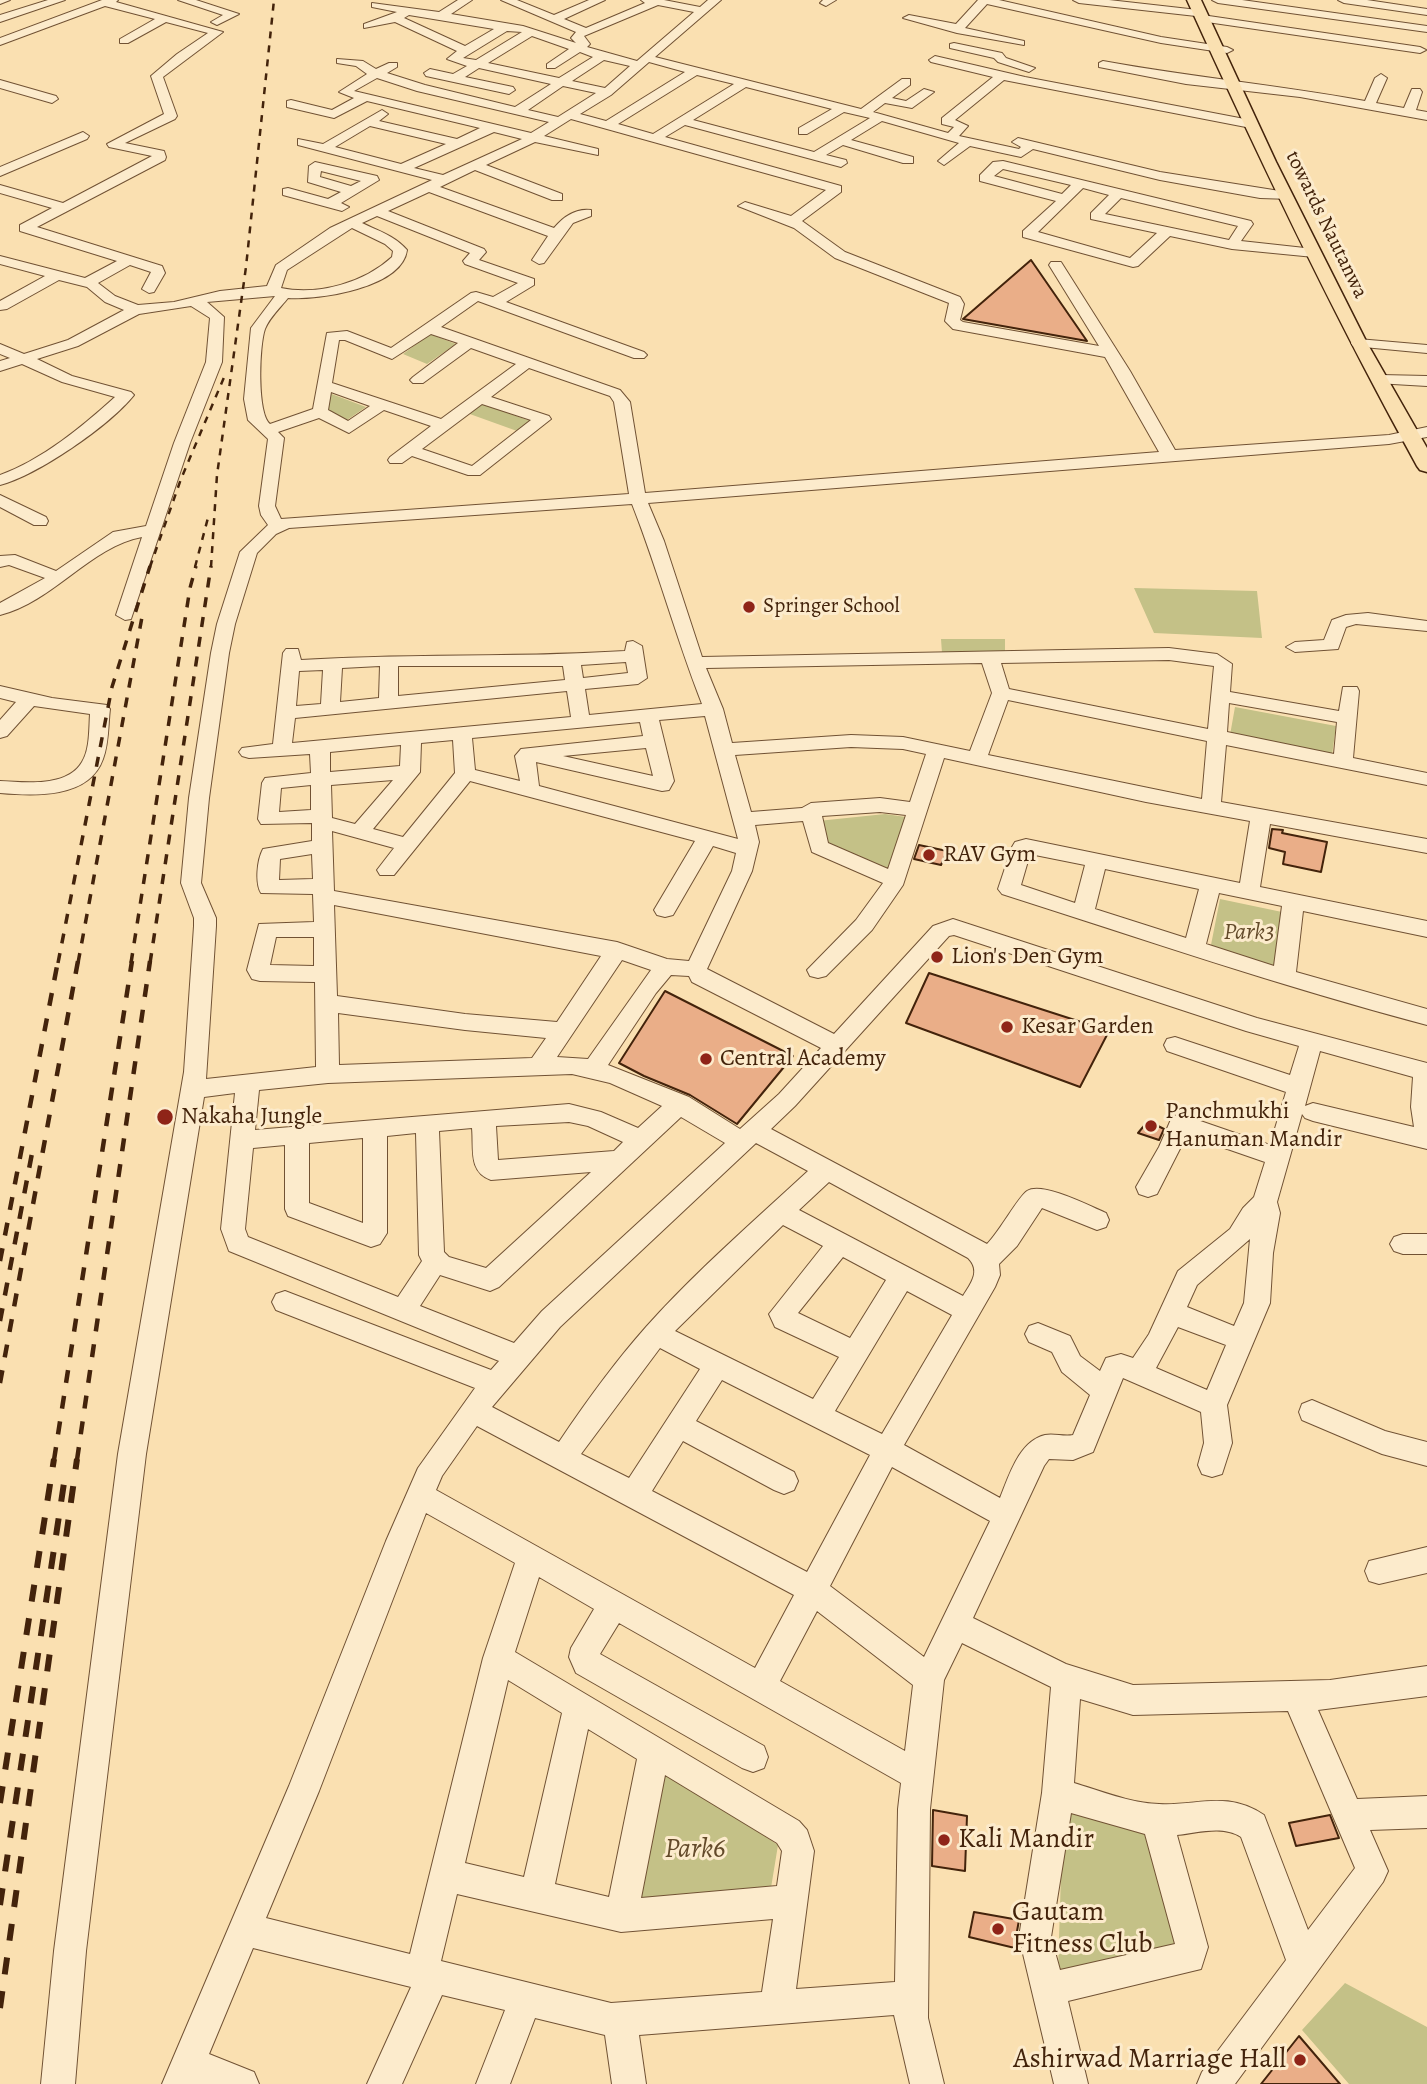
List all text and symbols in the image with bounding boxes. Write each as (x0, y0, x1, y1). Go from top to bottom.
street label: towards Nautanwa (1279, 147, 1373, 303)
place label: Springer School (763, 594, 900, 620)
marker: Springer School (741, 599, 757, 615)
place label: RAV Gym (943, 841, 1036, 869)
marker: RAV Gym (921, 847, 937, 863)
park label: Park3 (1223, 919, 1275, 947)
place label: Lion's Den Gym (951, 943, 1103, 971)
marker: Lion's Den Gym (929, 949, 945, 965)
place label: Kesar Garden (1021, 1013, 1154, 1041)
marker: Kesar Garden (999, 1019, 1015, 1035)
place label: Central Academy (720, 1045, 886, 1073)
marker: Central Academy (698, 1051, 714, 1067)
place label: Panchmukhi Hanuman Mandir (1165, 1098, 1342, 1154)
place label: Nakaha Jungle (181, 1103, 322, 1131)
marker: Nakaha Jungle (155, 1107, 175, 1127)
marker: Panchmukhi Hanuman Mandir (1143, 1118, 1159, 1134)
place label: Kali Mandir (958, 1823, 1094, 1857)
marker: Kali Mandir (936, 1832, 952, 1848)
park label: Park6 (665, 1833, 725, 1867)
place label: Gautam Fitness Club (1012, 1896, 1153, 1962)
marker: Gautam Fitness Club (990, 1921, 1006, 1937)
place label: Ashirwad Marriage Hall (1013, 2043, 1286, 2077)
marker: Ashirwad Marriage Hall (1292, 2052, 1308, 2068)

